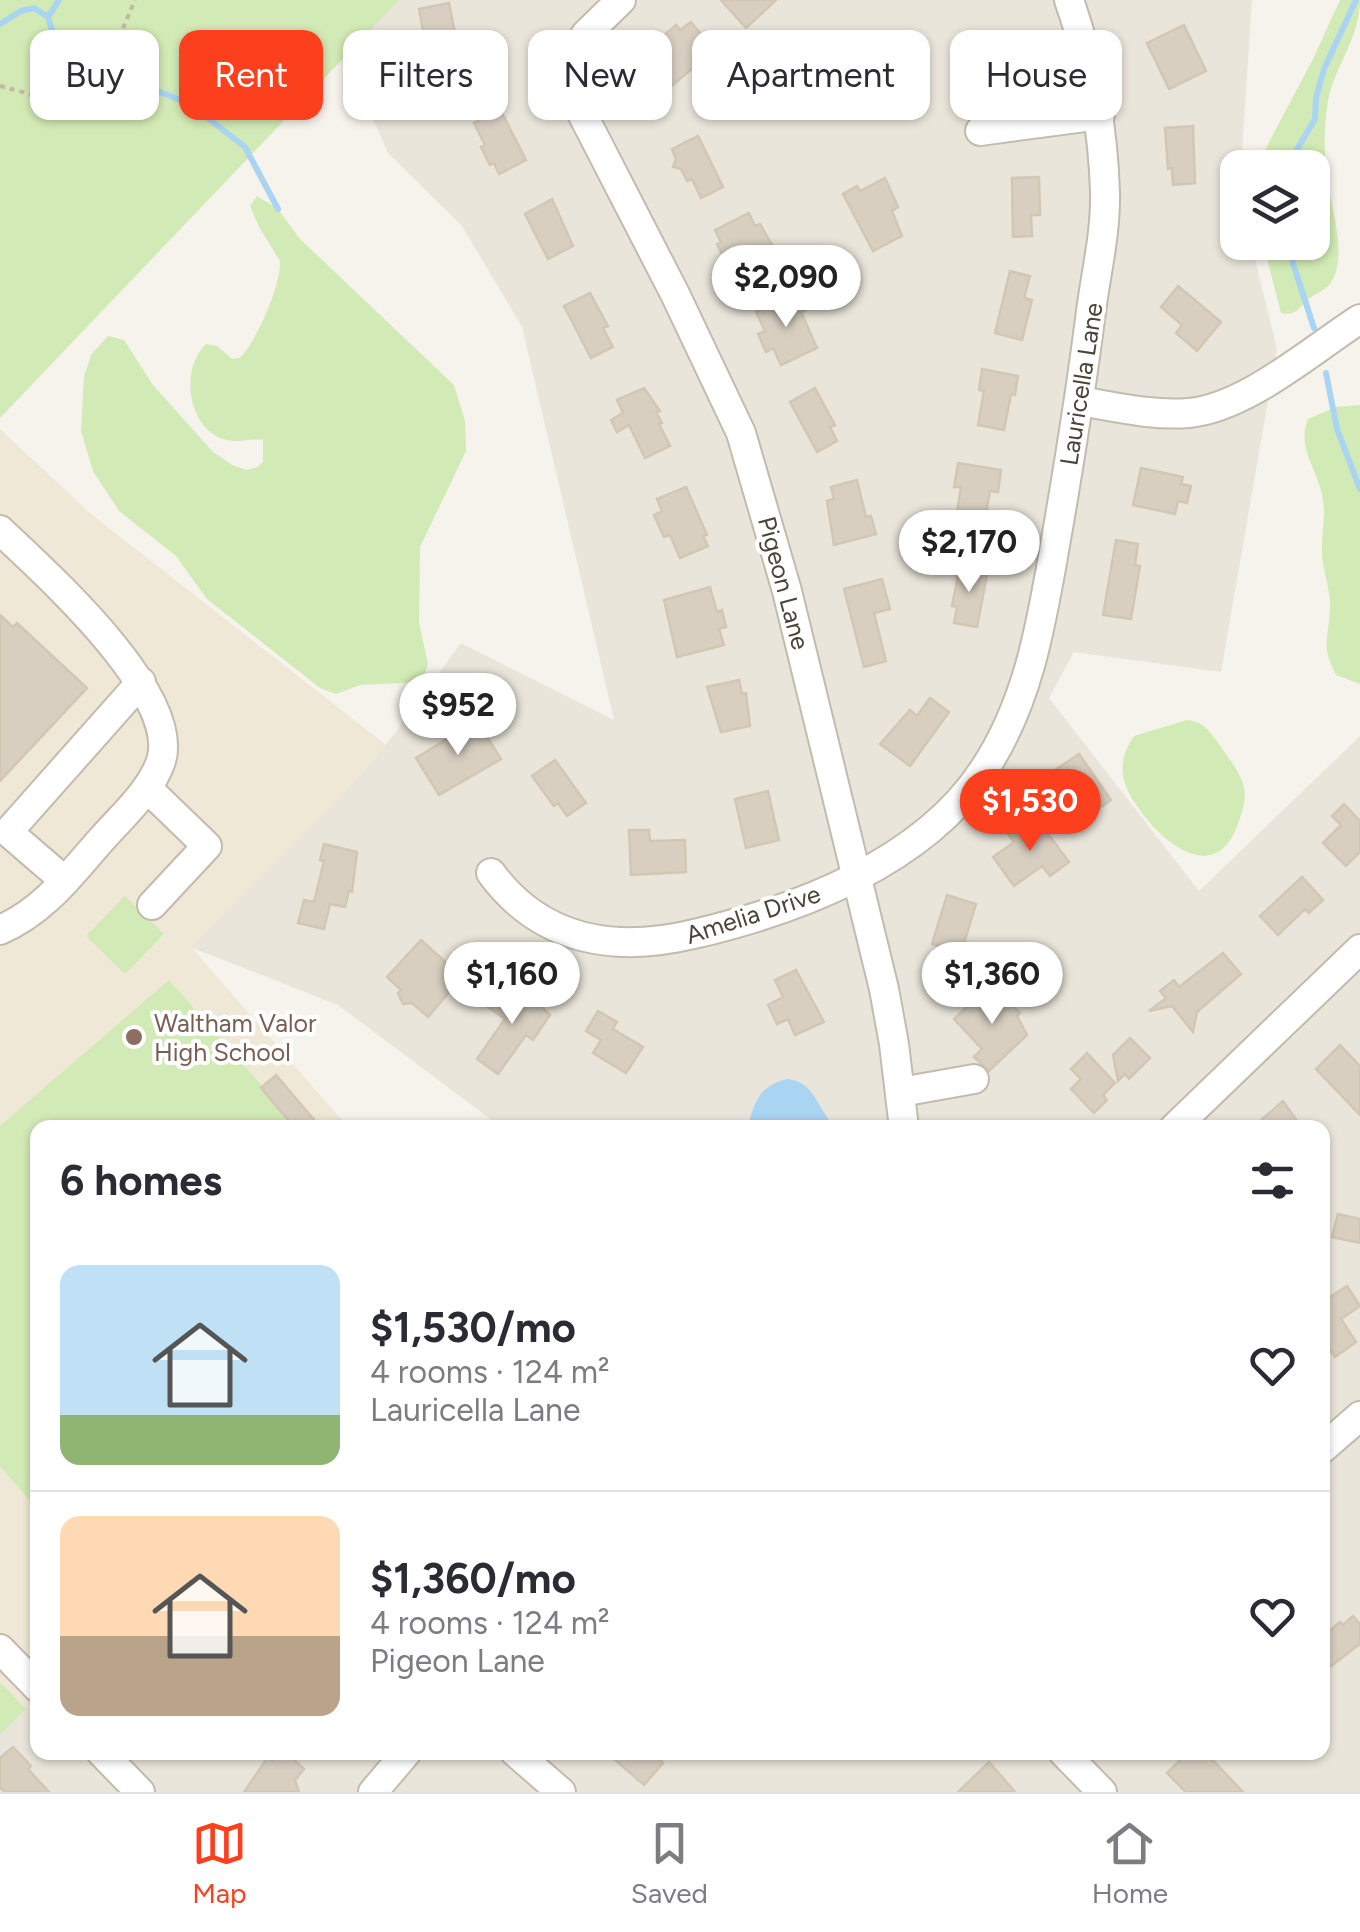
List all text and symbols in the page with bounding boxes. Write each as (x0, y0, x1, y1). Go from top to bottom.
chip: Buy (30, 30, 159, 120)
chip: Rent (179, 30, 323, 120)
chip: Filters (343, 30, 508, 120)
chip: New (528, 30, 672, 120)
chip: Apartment (692, 30, 930, 120)
chip: House (950, 30, 1122, 120)
map controls (1220, 150, 1330, 260)
button: layers (1220, 150, 1330, 260)
pin: $2,090 (705, 245, 867, 330)
text: $2,090 (734, 258, 838, 296)
street label: Lauricella Lane (1053, 300, 1109, 468)
pin: $2,170 (888, 510, 1050, 595)
street label: Pigeon Lane (752, 513, 816, 653)
text: $2,170 (921, 523, 1017, 561)
pin: $952 (399, 673, 517, 758)
text: $952 (421, 686, 495, 724)
pin: $1,530 (949, 769, 1111, 854)
text: $1,530 (982, 782, 1078, 820)
street label: Amelia Drive (682, 878, 824, 950)
pin: $1,160 (431, 942, 593, 1027)
pin: $1,360 (911, 942, 1073, 1027)
text: $1,160 (466, 955, 558, 993)
text: $1,360 (944, 955, 1040, 993)
place label: Waltham Valor High School (154, 1008, 317, 1067)
marker: Waltham Valor High School (123, 1026, 145, 1048)
icon: filters (1245, 1153, 1300, 1208)
text: 6 homes (60, 1155, 222, 1206)
text: $1,530/mo (370, 1302, 576, 1353)
icon: home (140, 1305, 260, 1425)
icon: heart (1245, 1338, 1300, 1393)
text: 4 rooms · 124 m² (370, 1353, 609, 1391)
text: Lauricella Lane (370, 1391, 580, 1429)
text: $1,360/mo (370, 1553, 576, 1604)
icon: home (140, 1556, 260, 1676)
icon: heart (1245, 1589, 1300, 1644)
text: 4 rooms · 124 m² (370, 1604, 609, 1642)
text: Pigeon Lane (370, 1642, 545, 1680)
tab: Map (192, 1816, 247, 1910)
tab: Saved (631, 1816, 708, 1910)
tab: Home (1092, 1816, 1168, 1910)

